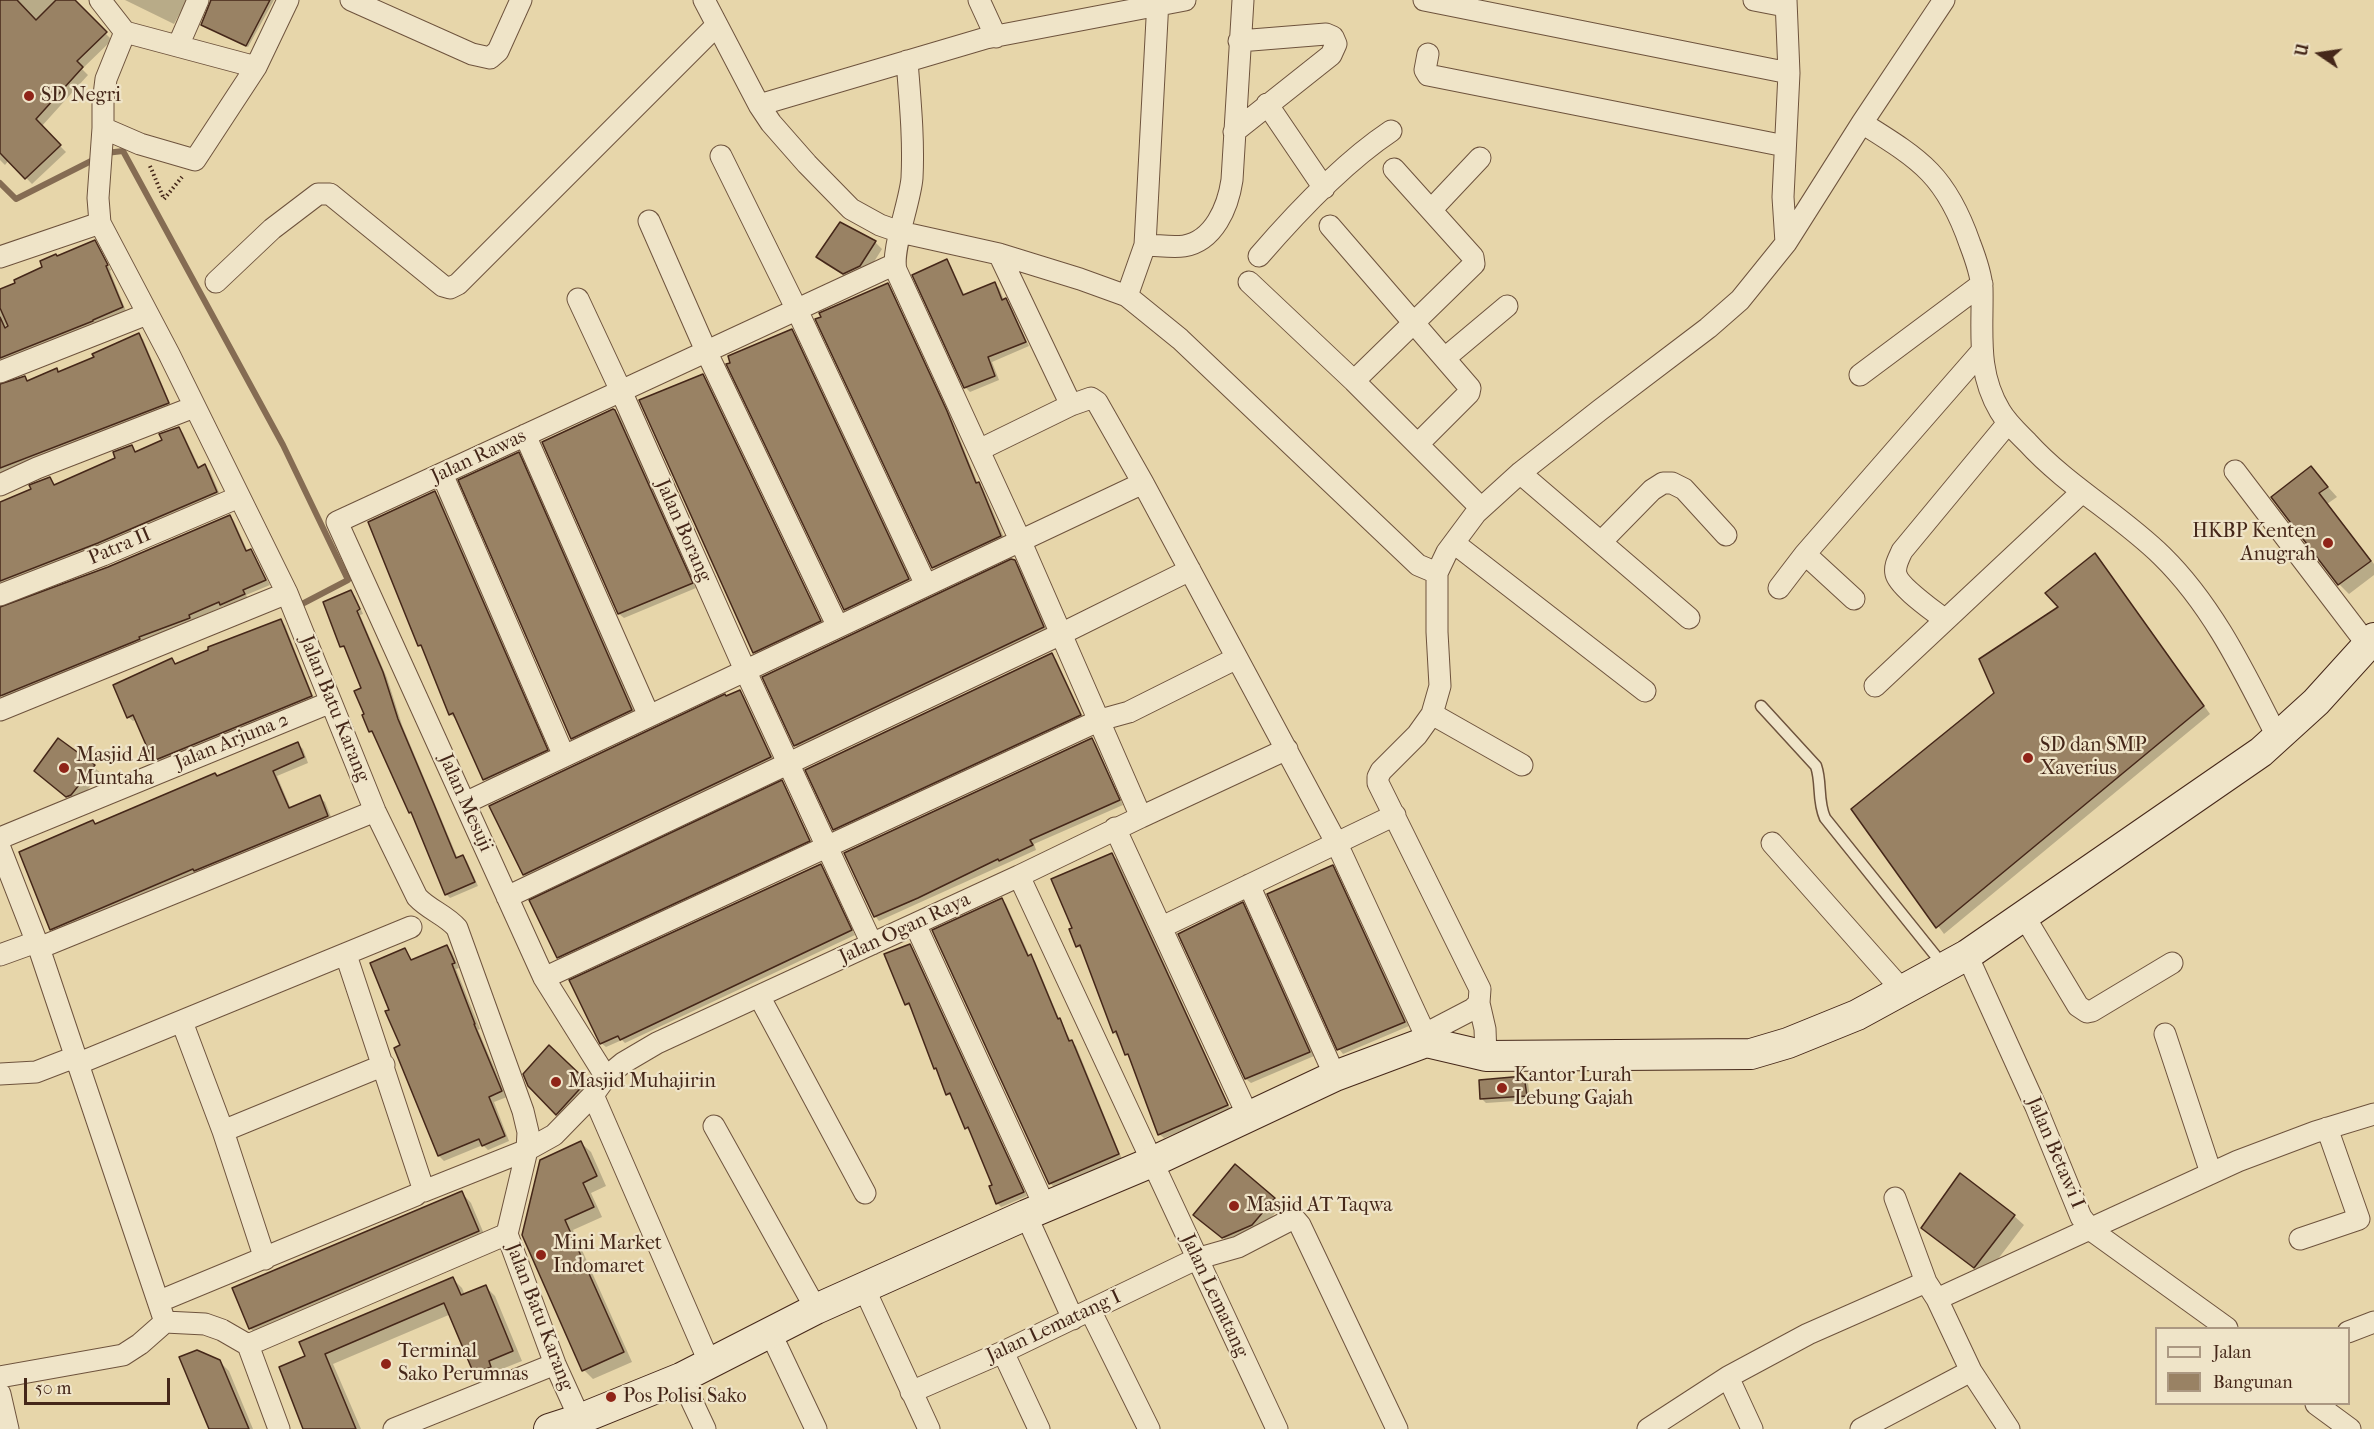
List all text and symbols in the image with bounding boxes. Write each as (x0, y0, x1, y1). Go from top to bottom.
north arrow (2290, 24, 2350, 84)
text: U (2291, 42, 2313, 58)
place label: SD Negri (41, 84, 121, 108)
marker: SD Negri (22, 89, 36, 103)
street label: Jalan Rawas (428, 425, 530, 489)
street label: Jalan Borang (650, 476, 716, 586)
place label: HKBP Kenten Anugrah (2192, 520, 2316, 567)
street label: Patra II (85, 523, 155, 571)
marker: HKBP Kenten Anugrah (2321, 536, 2335, 550)
street label: Jalan Batu Karang (294, 632, 374, 786)
street label: Jalan Arjuna 2 (172, 708, 292, 776)
place label: SD dan SMP Xaverius (2040, 734, 2147, 781)
place label: Masjid Al Muntaha (76, 744, 156, 791)
street label: Jalan Mesuji (433, 750, 497, 856)
marker: SD dan SMP Xaverius (2021, 751, 2035, 765)
marker: Masjid Al Muntaha (57, 761, 71, 775)
street label: Jalan Ogan Raya (836, 888, 974, 970)
place label: Kantor Lurah Lebung Gajah (1514, 1064, 1633, 1111)
place label: Masjid Muhajirin (568, 1070, 716, 1094)
marker: Masjid Muhajirin (549, 1075, 563, 1089)
marker: Kantor Lurah Lebung Gajah (1495, 1081, 1509, 1095)
street label: Jalan Betawi I (2021, 1094, 2089, 1212)
place label: Masjid AT Taqwa (1246, 1194, 1393, 1218)
marker: Masjid AT Taqwa (1227, 1199, 1241, 1213)
street label: Jalan Lematang (1175, 1230, 1253, 1362)
place label: Mini Market Indomaret (553, 1232, 662, 1279)
street label: Jalan Batu Karang (500, 1240, 578, 1394)
marker: Mini Market Indomaret (534, 1248, 548, 1262)
street label: Jalan Lematang I (983, 1285, 1125, 1369)
legend (2155, 1327, 2350, 1405)
place label: Terminal Sako Perumnas (398, 1340, 528, 1387)
text: Jalan (2213, 1342, 2251, 1363)
marker: Terminal Sako Perumnas (379, 1357, 393, 1371)
scale bar (27, 1366, 172, 1404)
text: Bangunan (2213, 1372, 2293, 1393)
text: 50 m (35, 1378, 71, 1399)
place label: Pos Polisi Sako (623, 1385, 747, 1409)
marker: Pos Polisi Sako (604, 1390, 618, 1404)

